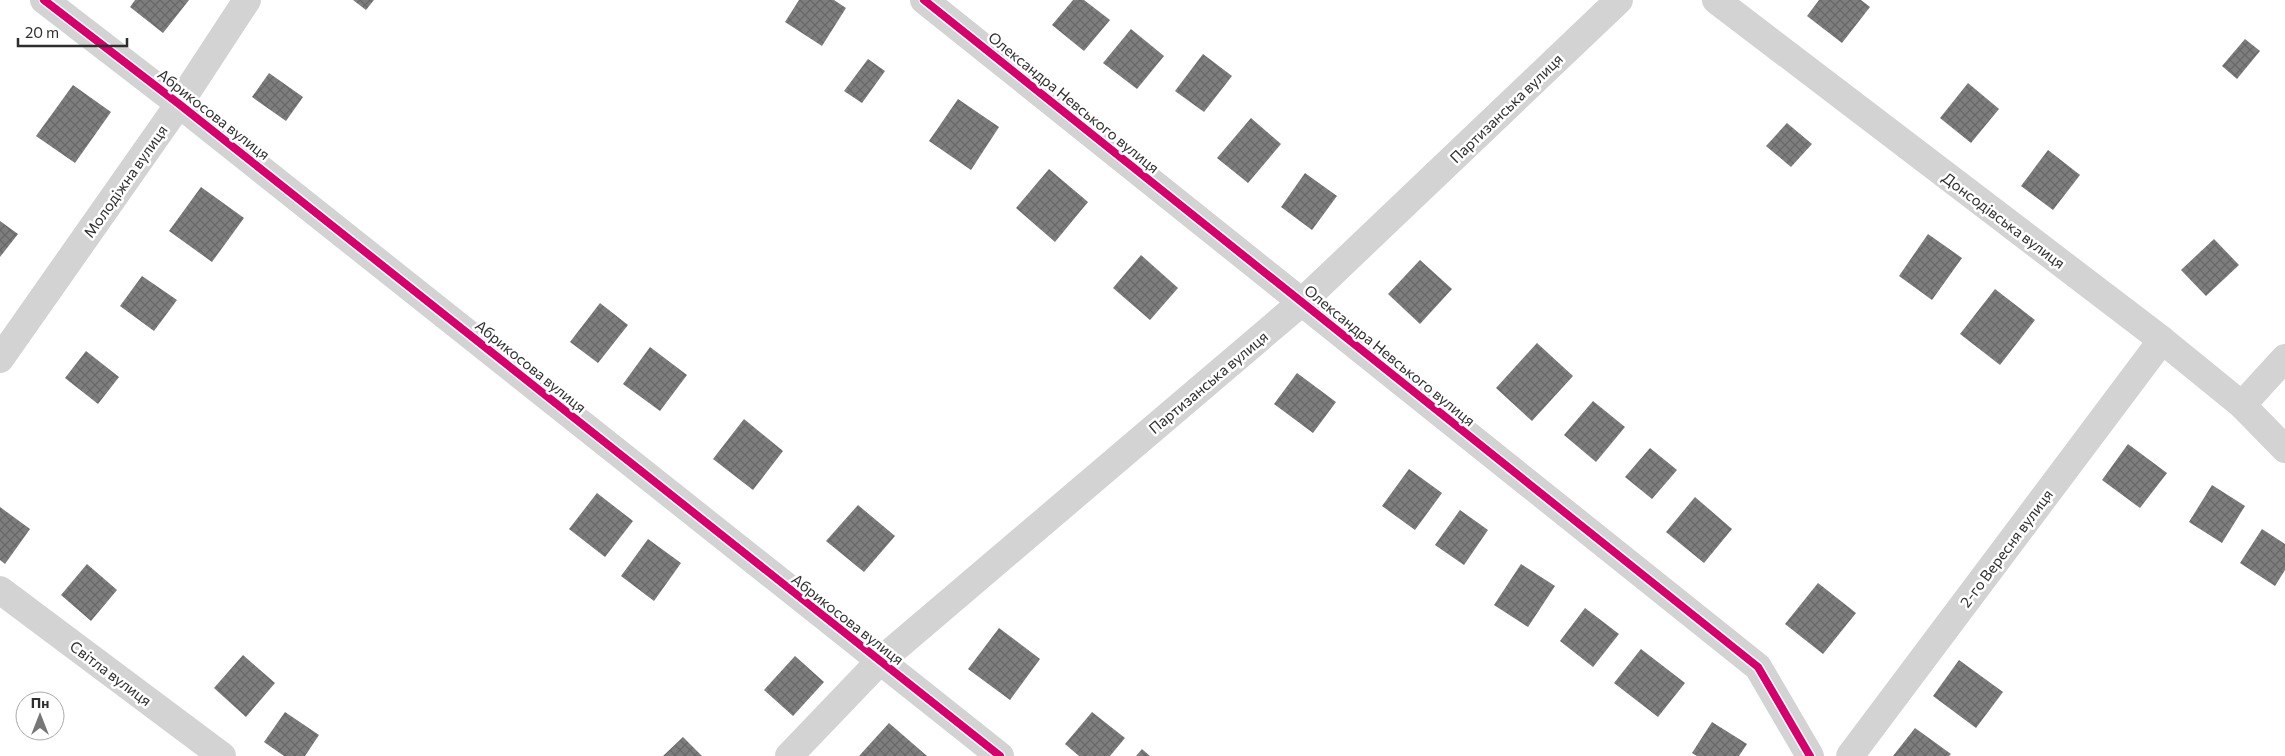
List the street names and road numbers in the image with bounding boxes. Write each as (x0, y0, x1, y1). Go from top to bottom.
street label: Олександра Невського вулиця (985, 28, 1163, 176)
street label: Партизанська вулиця (1446, 50, 1566, 166)
street label: Абрикосова вулиця (154, 65, 274, 163)
street label: Молодіжна вулиця (79, 121, 171, 241)
street label: Донсодівська вулиця (1939, 168, 2069, 272)
street label: Олександра Невського вулиця (1301, 281, 1479, 429)
street label: Абрикосова вулиця (472, 316, 590, 416)
street label: Партизанська вулиця (1145, 327, 1271, 437)
street label: 2-го Вересня вулиця (1956, 485, 2056, 611)
street label: Абрикосова вулиця (788, 570, 908, 668)
street label: Світла вулиця (67, 637, 155, 709)

